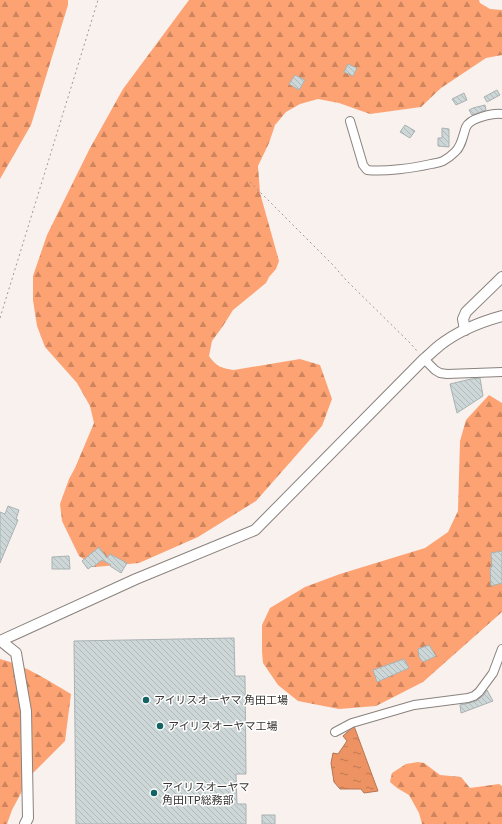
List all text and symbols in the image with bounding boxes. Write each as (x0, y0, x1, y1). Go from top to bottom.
place label: アイリスオーヤマ 角田工場 (154, 691, 288, 707)
marker: アイリスオーヤマ 角田工場 (141, 695, 151, 705)
place label: アイリスオーヤマ工場 (168, 717, 277, 733)
marker: アイリスオーヤマ工場 (155, 721, 165, 731)
place label: アイリスオーヤマ 角田ITP総務部 (162, 778, 249, 807)
marker: アイリスオーヤマ 角田ITP総務部 (149, 788, 159, 798)

